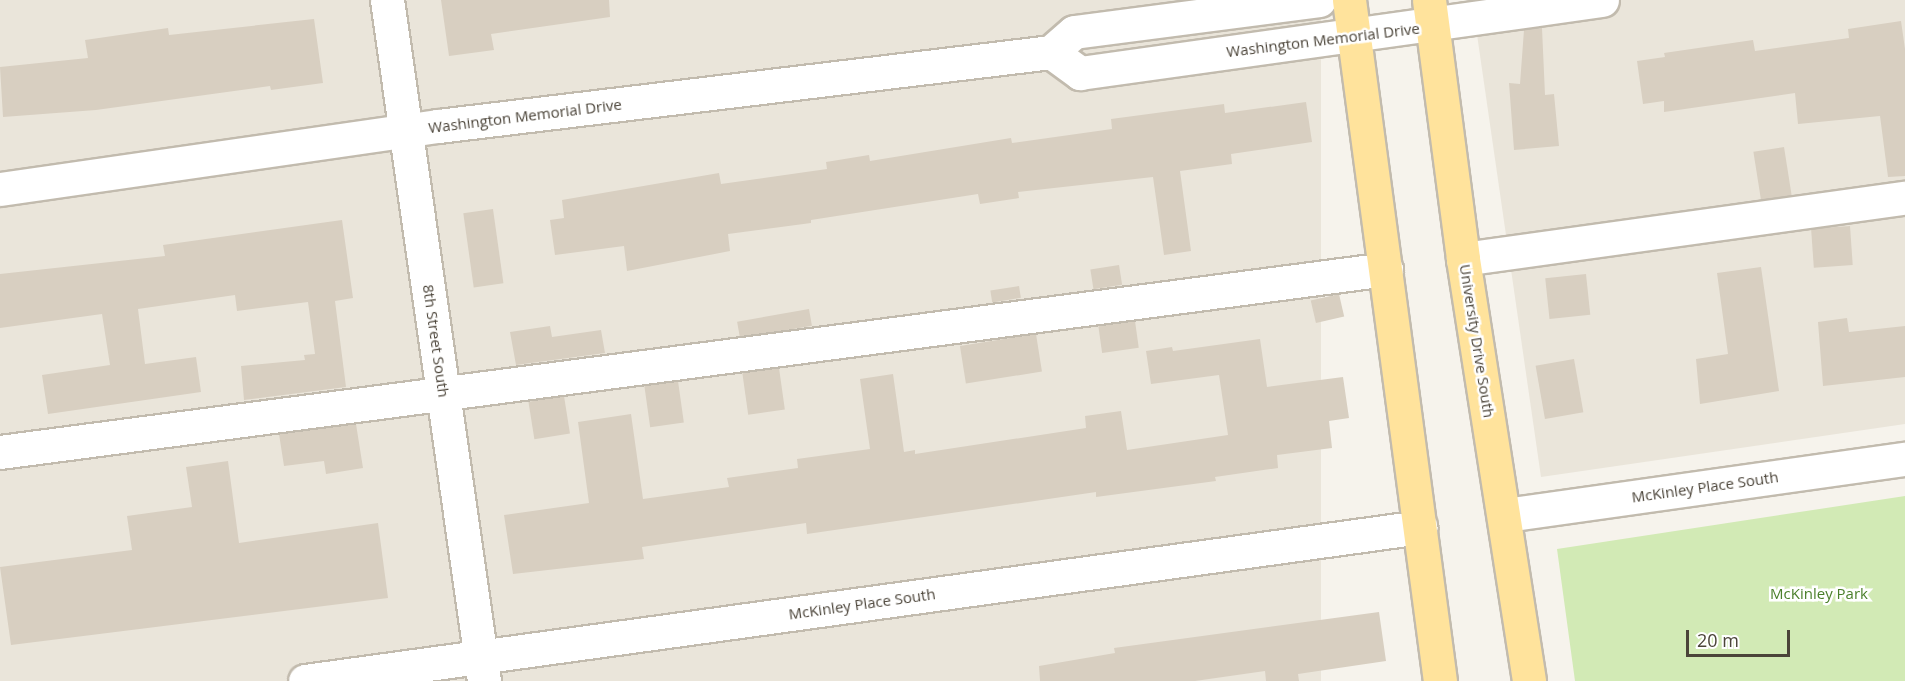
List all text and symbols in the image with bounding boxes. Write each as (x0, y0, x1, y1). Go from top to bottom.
street label: Washington Memorial Drive (1225, 19, 1421, 61)
street label: Washington Memorial Drive (427, 95, 623, 137)
street label: University Drive South (1456, 263, 1498, 419)
street label: 8th Street South (419, 283, 453, 399)
street label: McKinley Place South (1630, 468, 1780, 506)
street label: McKinley Place South (787, 585, 937, 623)
park label: McKinley Park (1770, 585, 1868, 603)
scale bar (1689, 618, 1792, 656)
text: 20 m (1697, 628, 1739, 652)

